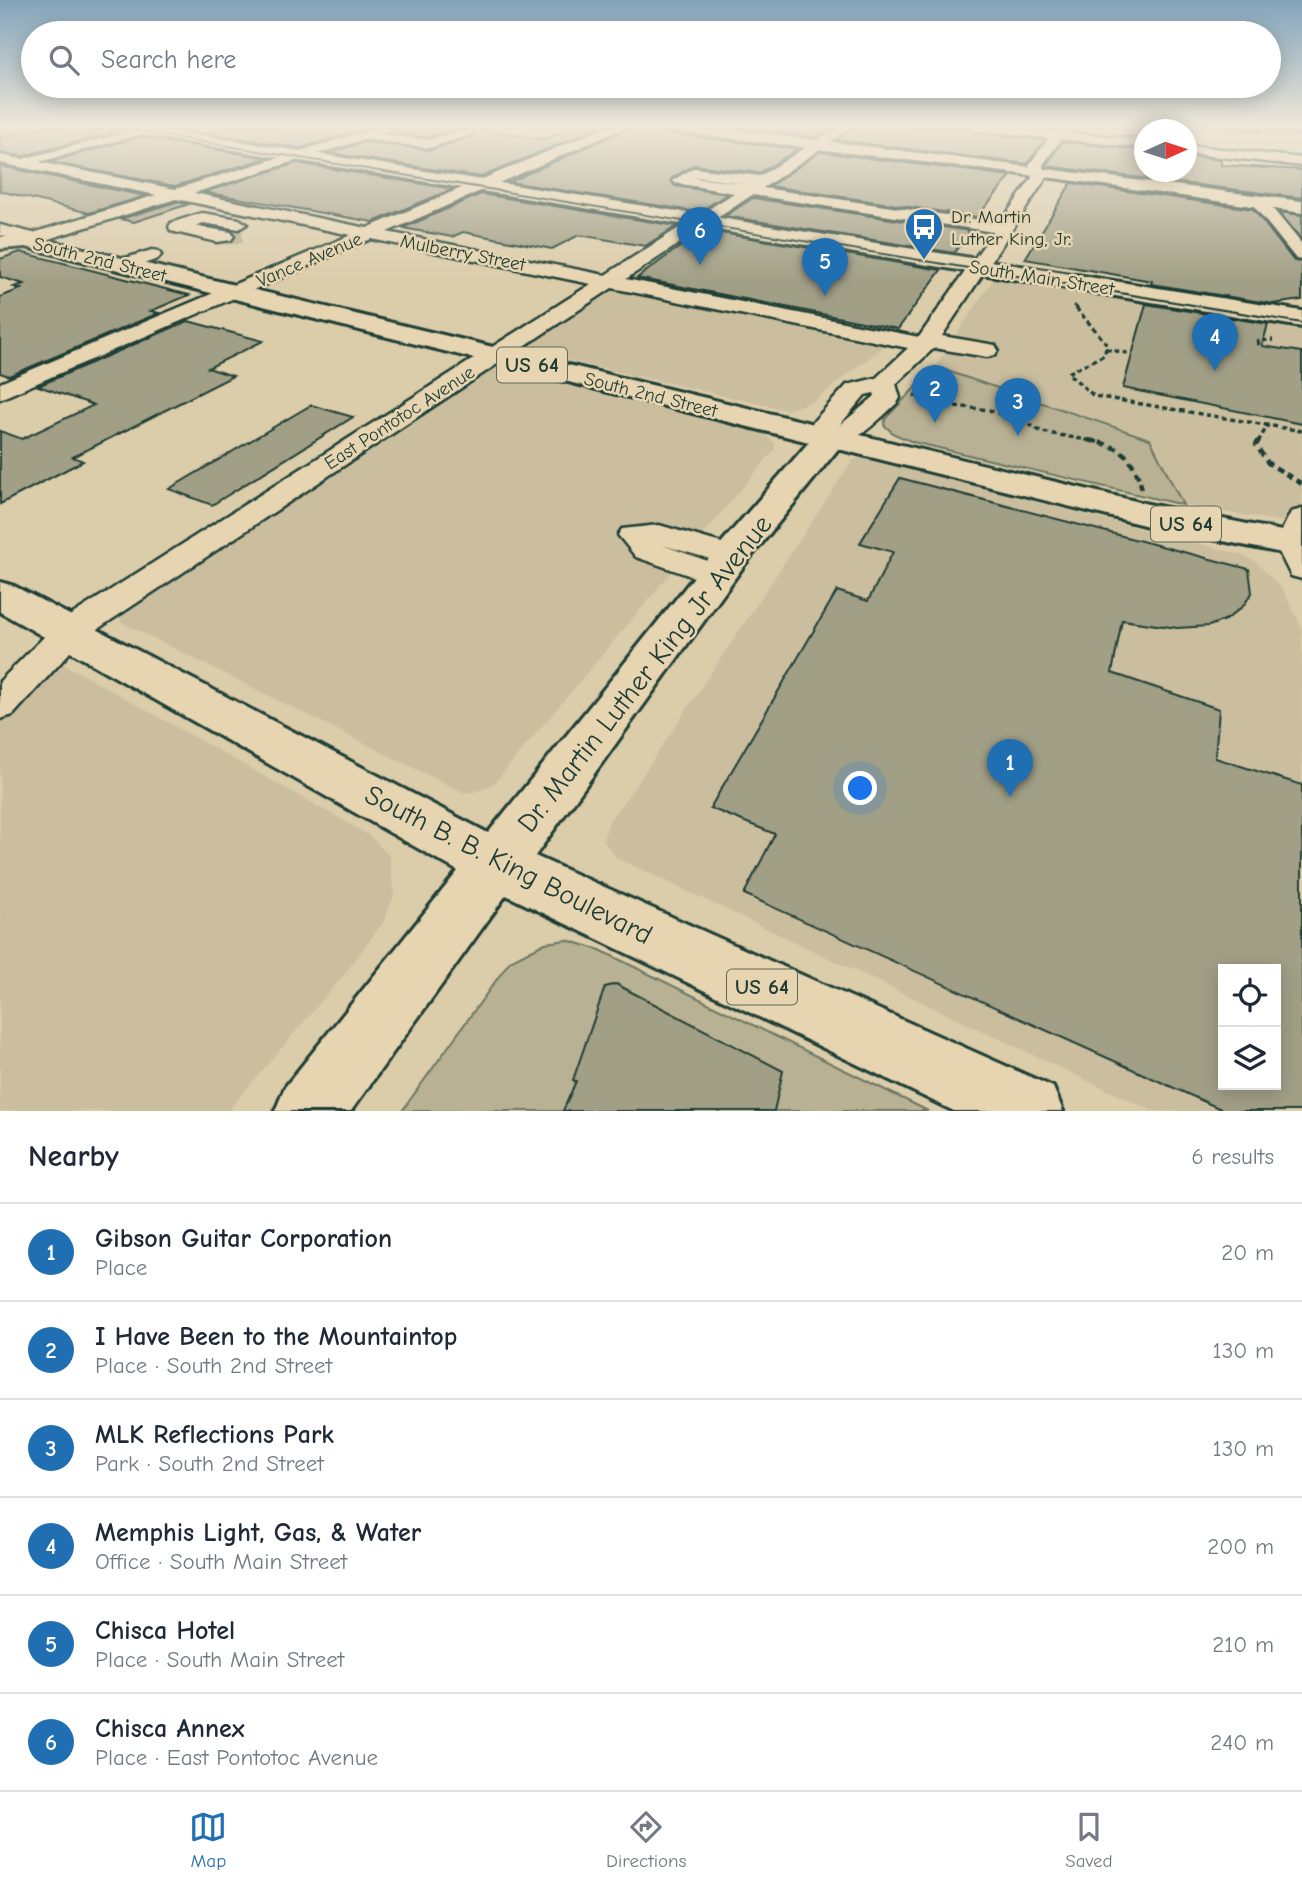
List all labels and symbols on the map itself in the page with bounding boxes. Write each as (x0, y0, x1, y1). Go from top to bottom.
north arrow (1134, 119, 1197, 182)
bus stop icon: Dr. Martin Luther King, Jr. (903, 206, 945, 261)
place label: Dr. Martin Luther King, Jr. (951, 206, 1071, 250)
pin: 6 (677, 207, 723, 265)
street label: Vance Avenue (253, 228, 365, 292)
street label: Mulberry Street (398, 230, 528, 276)
street label: South 2nd Street (31, 233, 169, 287)
pin: 5 (802, 238, 848, 296)
street label: South Main Street (968, 256, 1117, 300)
pin: 4 (1192, 313, 1238, 371)
road number: US 64 (497, 348, 567, 382)
street label: East Pontotoc Avenue (320, 361, 479, 475)
pin: 2 (912, 365, 958, 423)
street label: South 2nd Street (582, 368, 720, 422)
pin: 3 (995, 378, 1041, 436)
road number: US 64 (1151, 506, 1221, 542)
street label: Dr. Martin Luther King Jr Avenue (511, 509, 779, 839)
pin: 1 (987, 739, 1033, 797)
your location (843, 771, 877, 805)
street label: South B. B. King Boulevard (360, 778, 657, 951)
road number: US 64 (727, 970, 797, 1004)

